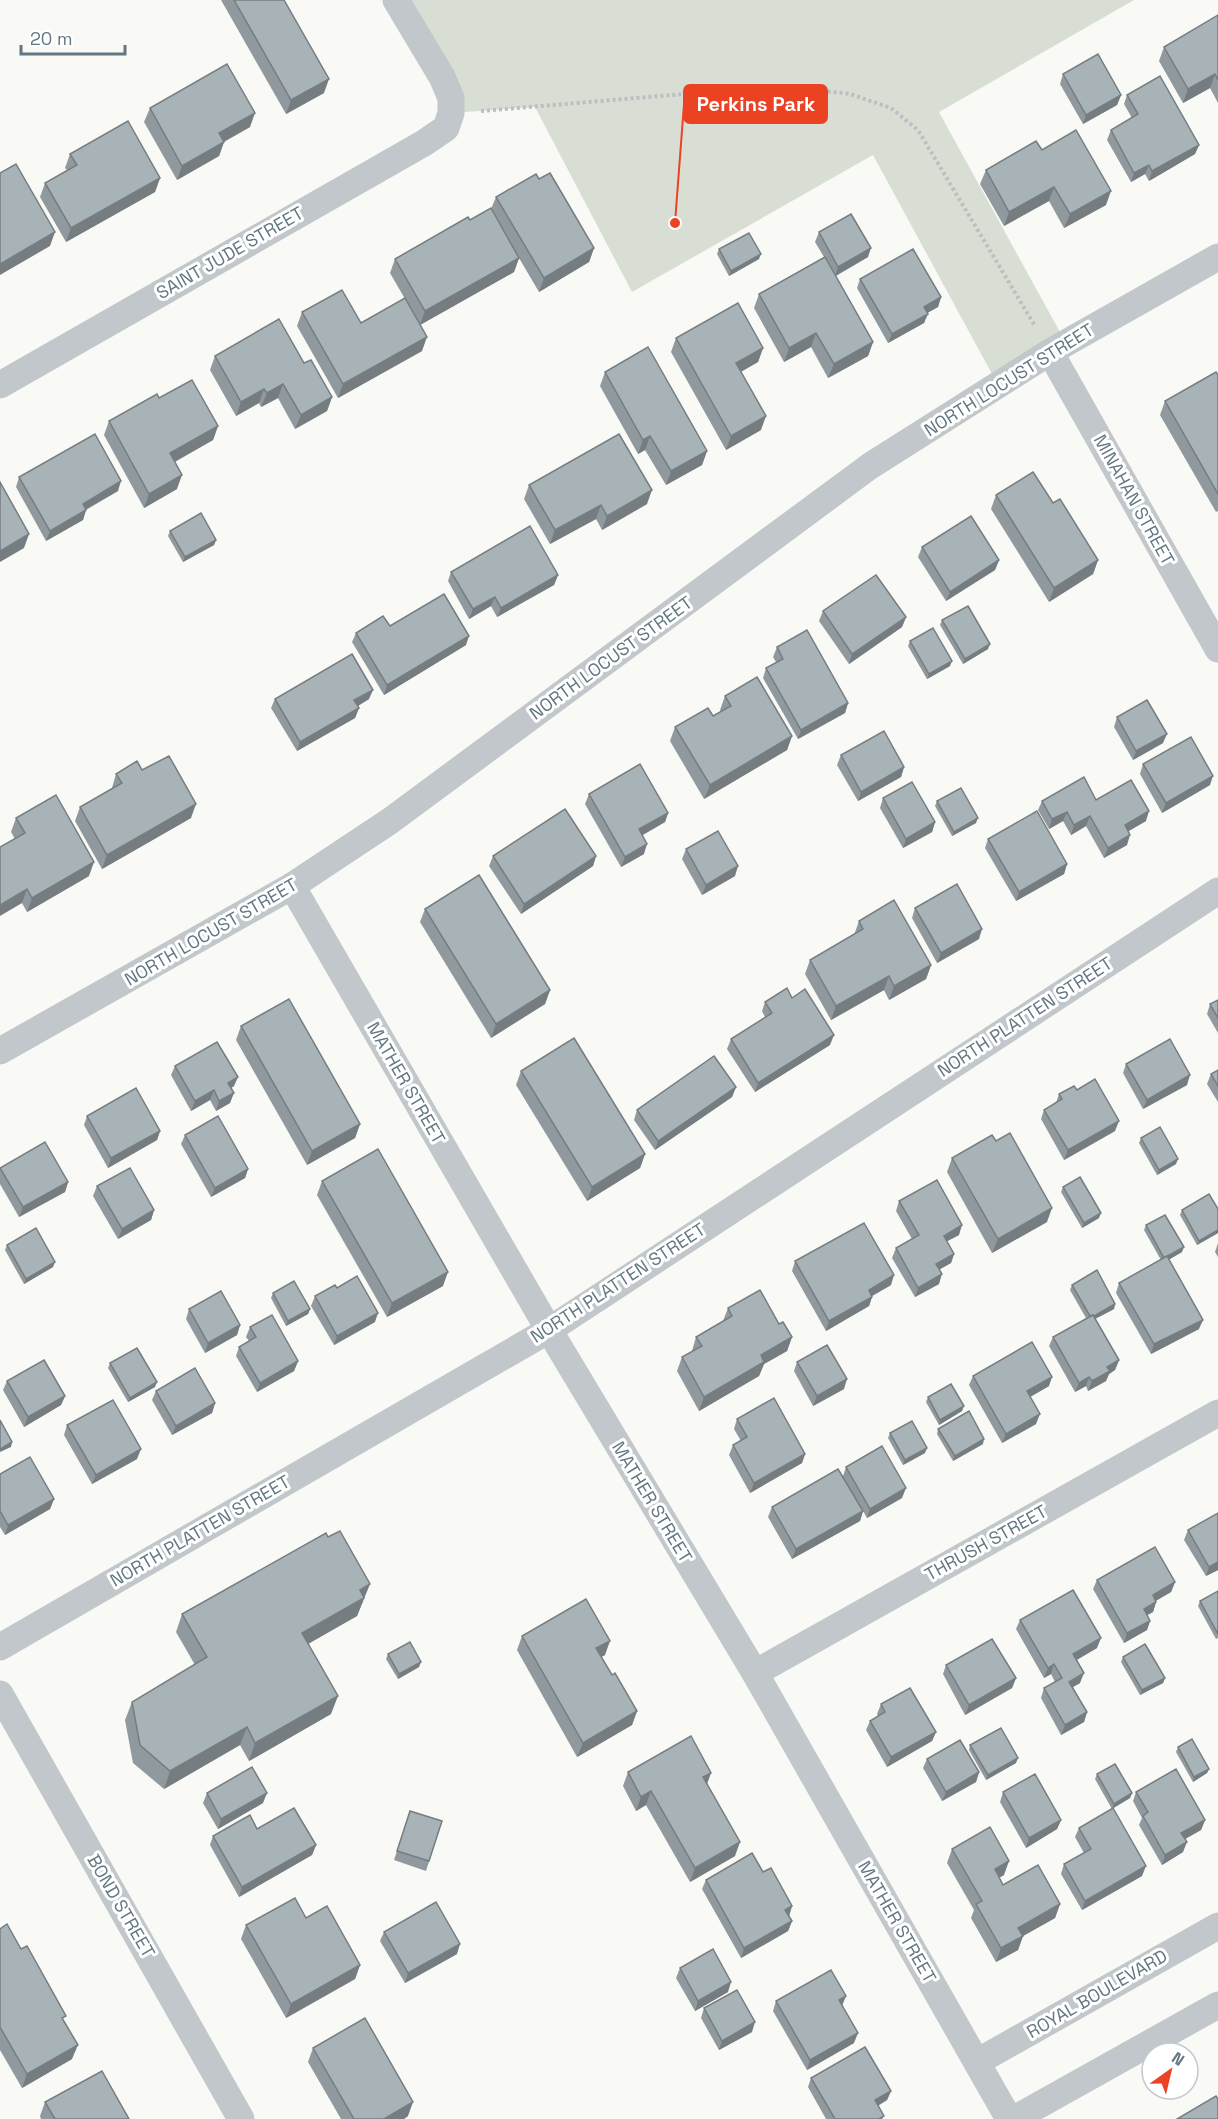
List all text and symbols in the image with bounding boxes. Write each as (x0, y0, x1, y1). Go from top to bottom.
scale bar (21, 18, 124, 56)
text: 20 m (30, 27, 73, 50)
callout: Perkins Park (684, 85, 827, 123)
text: Perkins Park (697, 91, 815, 117)
street label: SAINT JUDE STREET (152, 201, 308, 304)
street label: NORTH LOCUST STREET (920, 318, 1098, 441)
street label: MINAHAN STREET (1089, 430, 1180, 570)
street label: NORTH LOCUST STREET (525, 591, 697, 724)
street label: NORTH LOCUST STREET (120, 872, 302, 990)
street label: NORTH PLATTEN STREET (933, 951, 1117, 1082)
street label: MATHER STREET (362, 1018, 451, 1148)
street label: NORTH PLATTEN STREET (526, 1217, 710, 1348)
street label: MATHER STREET (607, 1437, 698, 1567)
street label: NORTH PLATTEN STREET (106, 1469, 294, 1592)
street label: THRUSH STREET (920, 1499, 1051, 1586)
street label: BOND STREET (83, 1850, 161, 1962)
street label: MATHER STREET (853, 1857, 942, 1987)
street label: ROYAL BOULEVARD (1022, 1944, 1171, 2043)
north arrow (1140, 2041, 1200, 2101)
text: N (1168, 2047, 1188, 2071)

